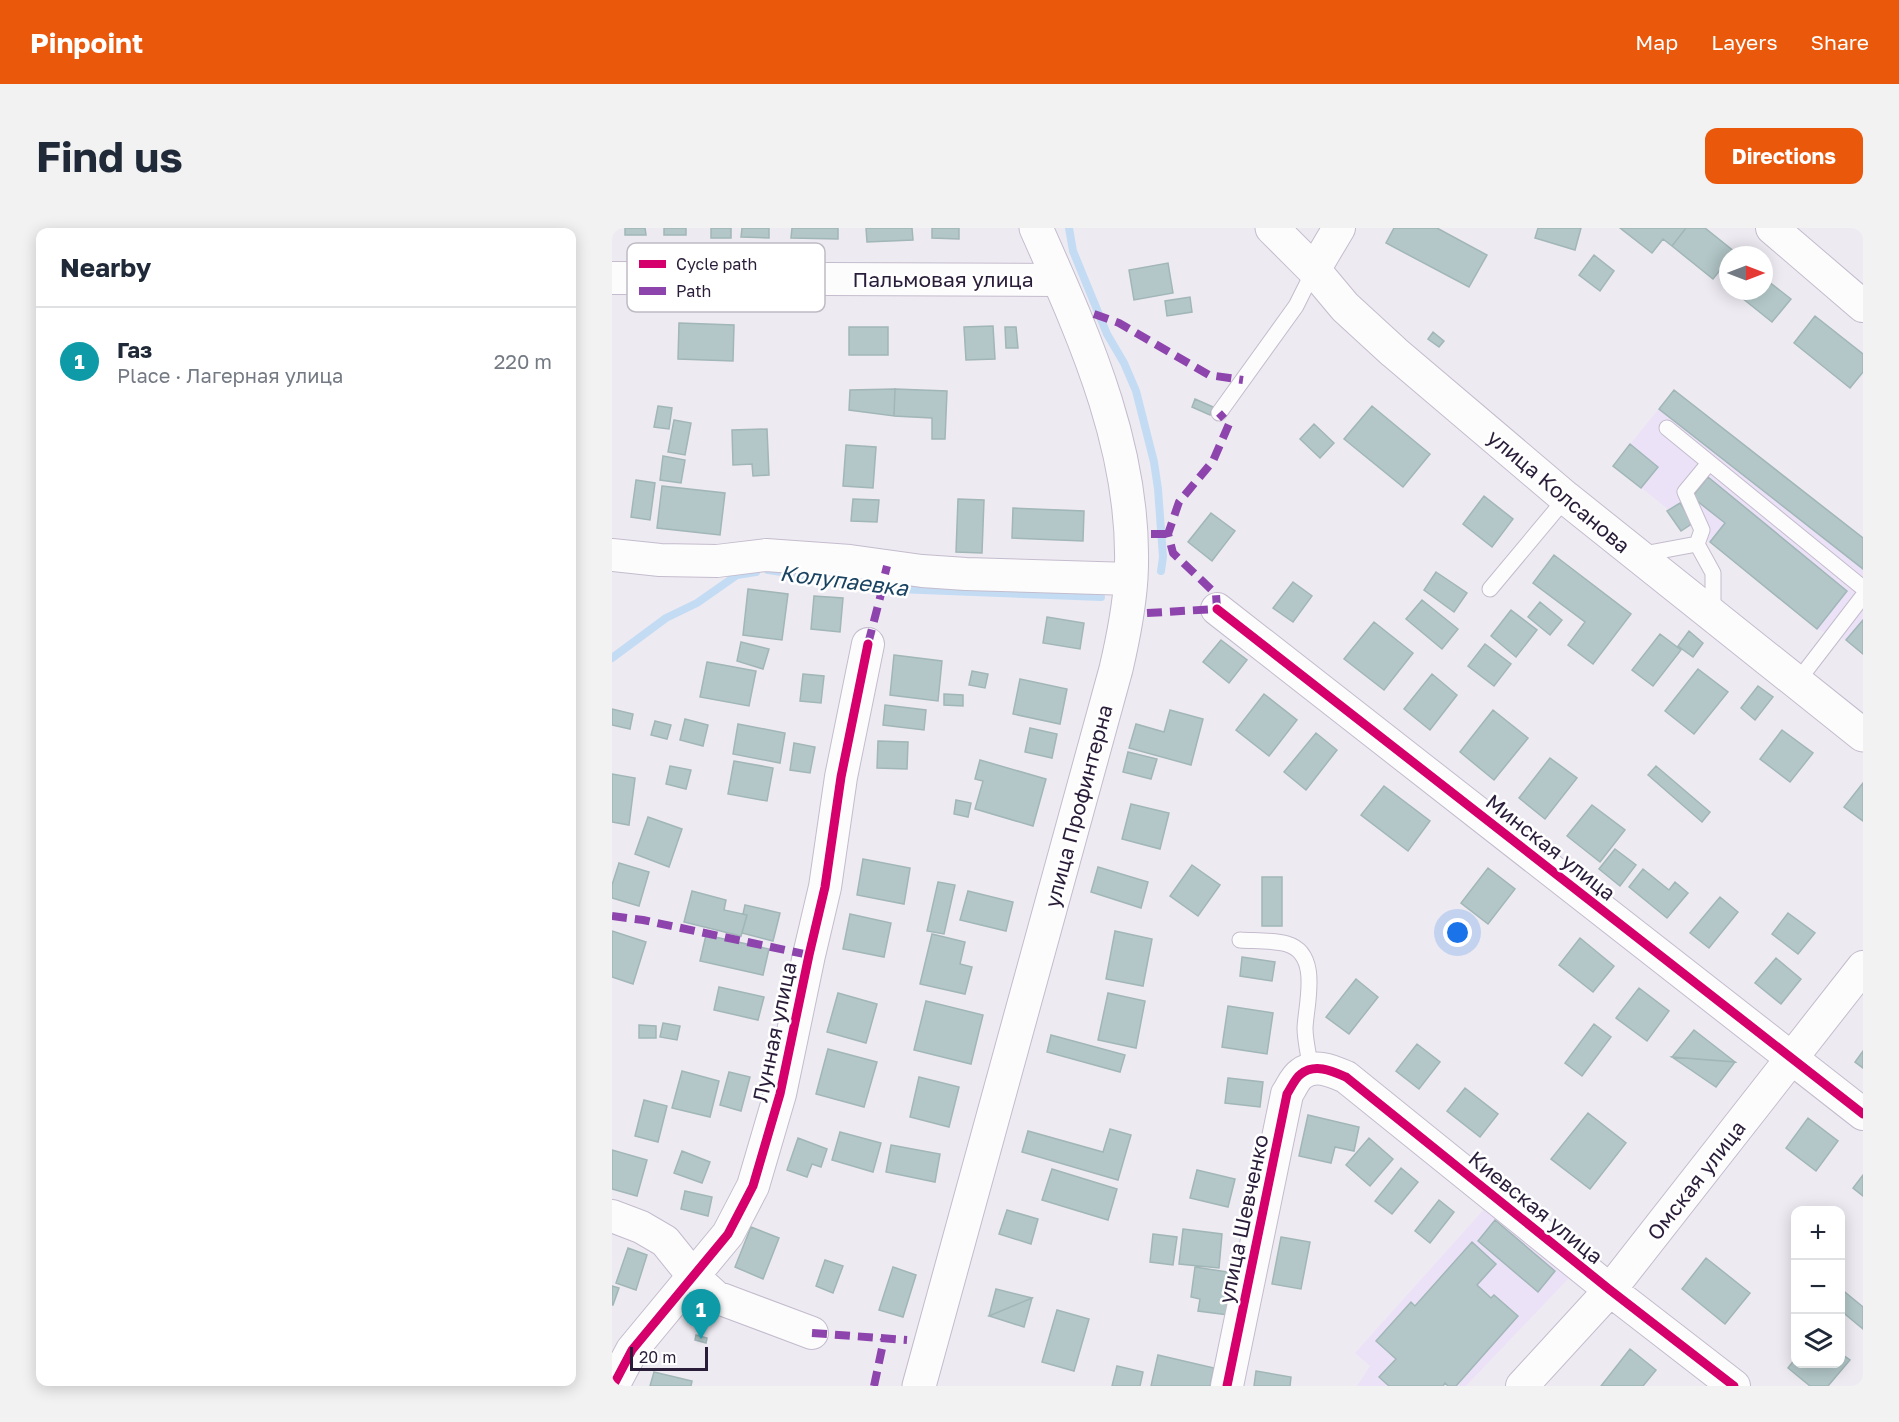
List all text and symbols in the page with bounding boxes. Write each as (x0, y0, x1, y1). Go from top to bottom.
text: Pinpoint (30, 26, 143, 59)
text: Map (1635, 29, 1678, 55)
text: Layers (1711, 29, 1778, 55)
text: Share (1811, 29, 1869, 55)
button: Directions (1705, 128, 1863, 184)
text: Find us (36, 131, 183, 181)
legend (627, 243, 825, 312)
north arrow (1719, 246, 1773, 300)
text: Nearby (60, 252, 151, 283)
text: Cycle path (676, 254, 757, 274)
street label: Пальмовая улица (852, 266, 1034, 292)
text: Path (676, 281, 711, 301)
text: Газ (117, 336, 152, 363)
text: 1 (74, 349, 85, 373)
text: 220 m (494, 349, 552, 373)
text: Place · Лагерная улица (117, 363, 343, 387)
street label: улица Колсанова (1482, 424, 1636, 558)
water label: Колупаевка (778, 559, 911, 601)
street label: улица Профинтерна (1038, 702, 1118, 910)
street label: Минская улица (1481, 788, 1621, 906)
your location (1443, 918, 1472, 947)
street label: Лунная улица (746, 959, 802, 1105)
street label: Омская улица (1641, 1115, 1751, 1245)
street label: улица Шевченко (1212, 1132, 1274, 1306)
street label: Киевская улица (1464, 1145, 1608, 1269)
map controls (1791, 1206, 1845, 1368)
button: + (1791, 1206, 1845, 1260)
button: − (1791, 1260, 1845, 1314)
pin: 1 (682, 1290, 721, 1339)
button: layers (1791, 1314, 1845, 1368)
scale bar (630, 1344, 708, 1372)
text: 20 m (639, 1347, 676, 1367)

